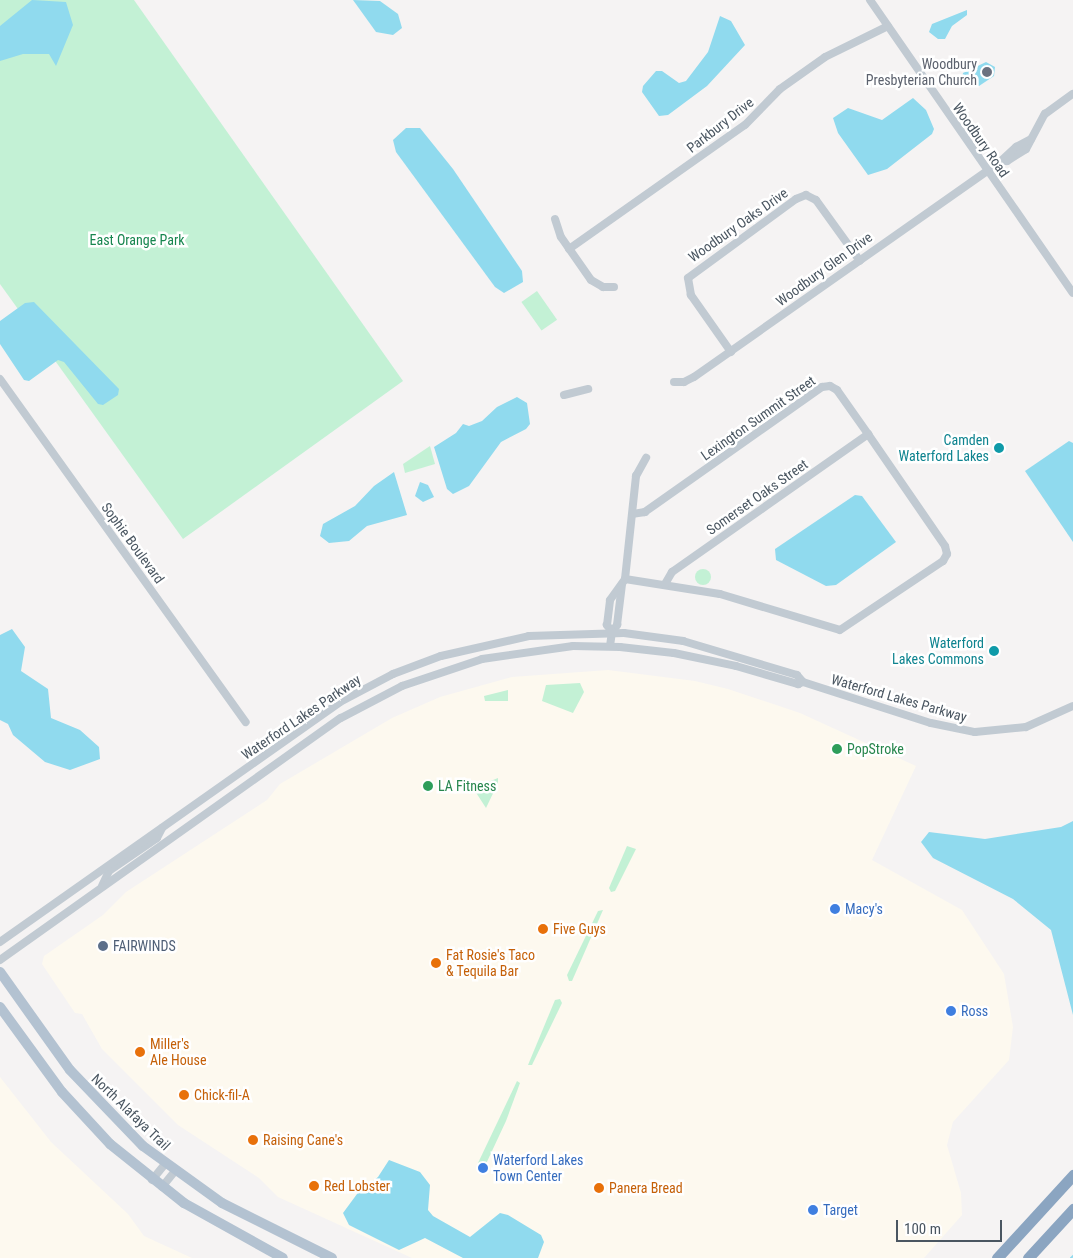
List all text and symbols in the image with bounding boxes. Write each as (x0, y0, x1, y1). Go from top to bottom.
place label: Woodbury Presbyterian Church (866, 56, 977, 88)
marker: Woodbury Presbyterian Church (981, 66, 993, 78)
street label: Parkbury Drive (683, 94, 757, 156)
street label: Woodbury Road (949, 100, 1013, 180)
street label: Woodbury Oaks Drive (685, 184, 791, 266)
street label: Woodbury Glen Drive (773, 229, 875, 309)
park label: East Orange Park (90, 232, 184, 248)
street label: Lexington Summit Street (698, 372, 818, 464)
place label: Camden Waterford Lakes (899, 432, 989, 464)
marker: Camden Waterford Lakes (993, 442, 1005, 454)
street label: Somerset Oaks Street (703, 456, 811, 538)
street label: Sophie Boulevard (98, 499, 168, 587)
place label: Waterford Lakes Commons (892, 635, 984, 668)
marker: Waterford Lakes Commons (988, 645, 1000, 657)
street label: Waterford Lakes Parkway (238, 671, 364, 763)
street label: Waterford Lakes Parkway (829, 671, 969, 725)
place label: PopStroke (847, 741, 904, 757)
marker: PopStroke (831, 743, 843, 755)
place label: LA Fitness (438, 778, 496, 794)
marker: LA Fitness (422, 780, 434, 792)
place label: Macy's (845, 901, 883, 917)
marker: Macy's (829, 903, 841, 915)
place label: Five Guys (553, 921, 606, 937)
marker: Five Guys (537, 923, 549, 935)
place label: FAIRWINDS (113, 938, 176, 954)
marker: FAIRWINDS (97, 940, 109, 952)
place label: Fat Rosie's Taco & Tequila Bar (446, 947, 535, 980)
marker: Fat Rosie's Taco & Tequila Bar (430, 957, 442, 969)
place label: Ross (961, 1003, 988, 1019)
marker: Ross (945, 1005, 957, 1017)
place label: Miller's Ale House (150, 1036, 206, 1068)
marker: Miller's Ale House (134, 1046, 146, 1058)
street label: North Alafaya Trail (88, 1070, 174, 1154)
place label: Chick-fil-A (194, 1087, 250, 1103)
marker: Chick-fil-A (178, 1089, 190, 1101)
place label: Raising Cane's (263, 1132, 343, 1148)
marker: Raising Cane's (247, 1134, 259, 1146)
place label: Waterford Lakes Town Center (493, 1152, 583, 1184)
marker: Waterford Lakes Town Center (477, 1162, 489, 1174)
place label: Red Lobster (324, 1178, 390, 1194)
marker: Red Lobster (308, 1180, 320, 1192)
place label: Panera Bread (609, 1180, 683, 1196)
marker: Panera Bread (593, 1182, 605, 1194)
place label: Target (823, 1202, 858, 1218)
marker: Target (807, 1204, 819, 1216)
scale bar (898, 1210, 1004, 1242)
text: 100 m (904, 1220, 941, 1238)

